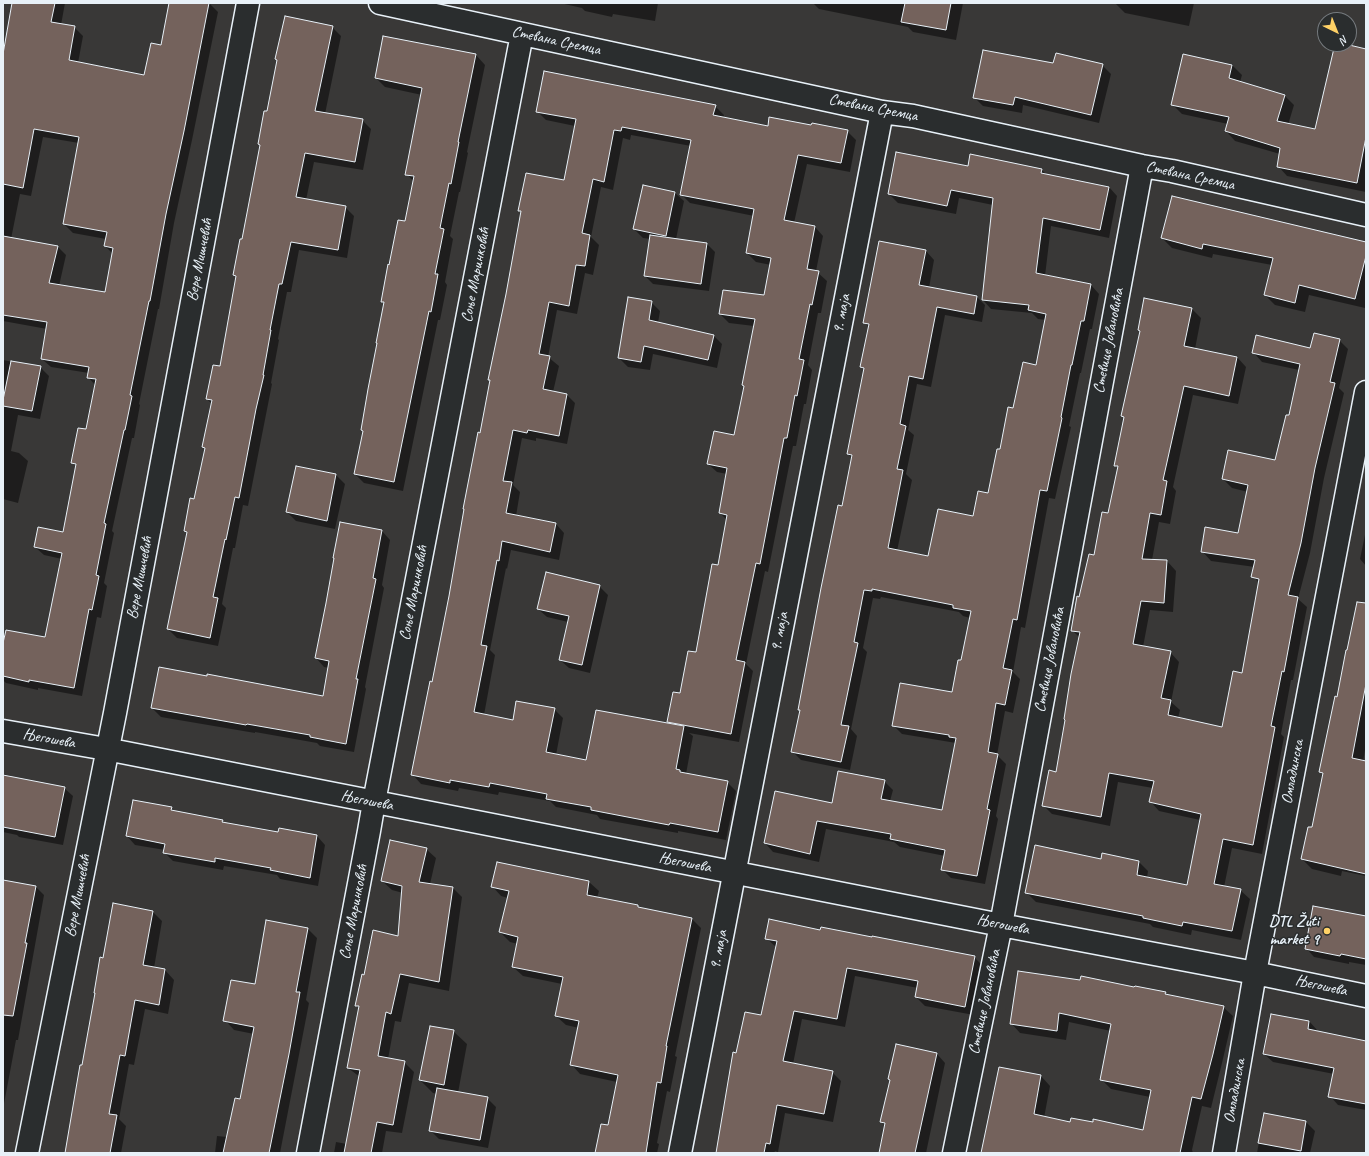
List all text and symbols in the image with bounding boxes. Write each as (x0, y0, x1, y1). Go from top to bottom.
north arrow (1317, 12, 1357, 52)
street label: Стевана Сремца (510, 22, 602, 60)
text: N (1337, 33, 1352, 47)
street label: Стевана Сремца (827, 90, 919, 126)
street label: Стевана Сремца (1144, 157, 1236, 195)
street label: Вере Мишчевић (183, 217, 217, 303)
street label: Соње Маринковић (457, 226, 495, 324)
street label: Стевице Јовановића (1089, 287, 1129, 395)
street label: 9. маја (829, 293, 855, 335)
street label: Вере Мишчевић (123, 535, 157, 621)
street label: Соње Маринковић (395, 544, 433, 642)
street label: Стевице Јовановића (1030, 606, 1070, 714)
street label: 9. маја (767, 611, 793, 653)
street label: Његошева (21, 725, 77, 753)
street label: Омладинска (1277, 738, 1309, 806)
street label: Његошева (339, 787, 395, 815)
street label: Његошева (657, 849, 713, 877)
street label: Вере Мишчевић (61, 853, 95, 939)
street label: Соње Маринковић (335, 863, 373, 961)
street label: Његошева (975, 911, 1031, 939)
place label: DTL Žuti market 9 (1269, 912, 1319, 950)
marker: DTL Žuti market 9 (1322, 926, 1332, 936)
street label: 9. маја (706, 929, 732, 971)
street label: Стевице Јовановића (965, 948, 1005, 1056)
street label: Његошева (1293, 971, 1349, 1001)
street label: Омладинска (1220, 1057, 1250, 1125)

